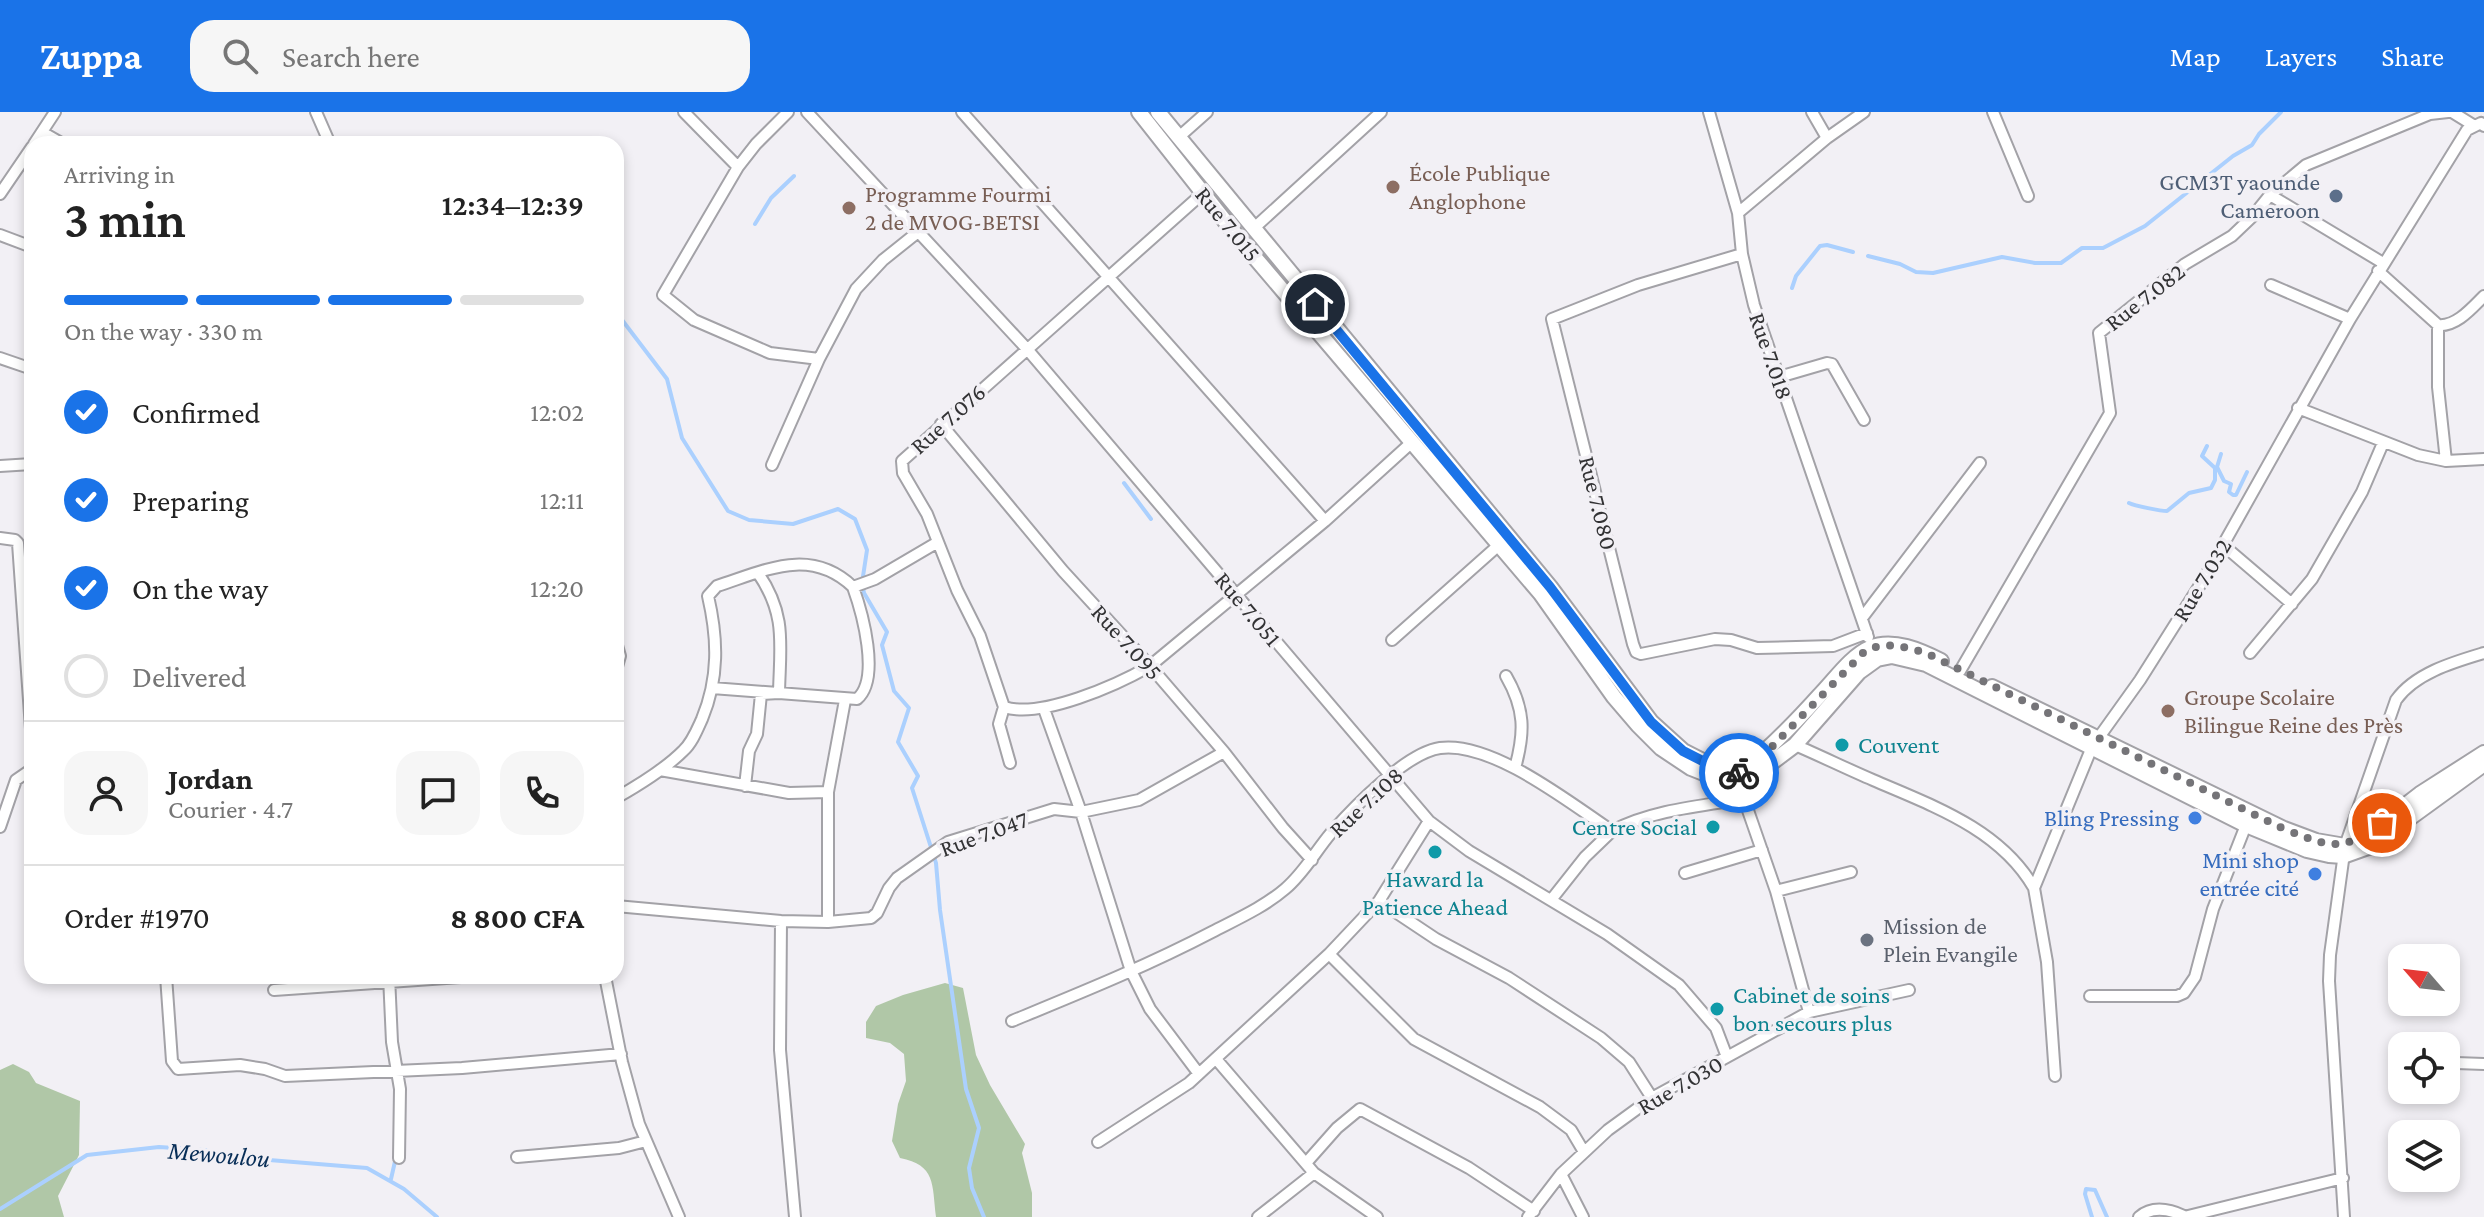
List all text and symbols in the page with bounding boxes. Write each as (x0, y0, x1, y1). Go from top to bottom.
search box (190, 20, 750, 92)
icon: search (218, 34, 262, 78)
text: Zuppa (40, 35, 142, 77)
text: Search here (282, 40, 420, 73)
text: Map (2170, 41, 2221, 72)
text: Layers (2265, 41, 2337, 72)
text: Share (2381, 41, 2444, 72)
place label: École Publique Anglophone (1409, 159, 1550, 214)
text: Arriving in (64, 160, 175, 189)
place label: GCM3T yaounde Cameroon (2159, 168, 2320, 223)
marker: École Publique Anglophone (1384, 178, 1402, 196)
place label: Programme Fourmi 2 de MVOG-BETSI (865, 180, 1051, 235)
street label: Rue 7.015 (1190, 181, 1267, 267)
marker: GCM3T yaounde Cameroon (2327, 187, 2345, 205)
text: 12:34–12:39 (442, 188, 584, 221)
text: 3 min (64, 190, 186, 248)
marker: Programme Fourmi 2 de MVOG-BETSI (840, 199, 858, 217)
street label: Rue 7.082 (2100, 257, 2190, 336)
pin (1281, 270, 1349, 338)
icon: home (1293, 282, 1337, 326)
street label: Rue 7.018 (1744, 309, 1799, 403)
text: On the way · 330 m (64, 317, 263, 346)
street label: Rue 7.076 (905, 378, 991, 459)
icon: check (64, 390, 108, 434)
text: Confirmed (132, 396, 260, 429)
text: 12:02 (530, 398, 584, 427)
street label: Rue 7.080 (1574, 453, 1623, 553)
icon: check (64, 478, 108, 522)
text: Preparing (132, 484, 249, 517)
text: 12:11 (540, 486, 584, 515)
street label: Rue 7.032 (2166, 533, 2237, 626)
icon: check (64, 566, 108, 610)
street label: Rue 7.051 (1210, 566, 1287, 651)
text: On the way (132, 572, 268, 605)
text: 12:20 (530, 574, 584, 603)
street label: Rue 7.095 (1086, 598, 1168, 685)
text: Delivered (132, 660, 247, 693)
place label: Groupe Scolaire Bilingue Reine des Près (2184, 683, 2403, 738)
marker: Groupe Scolaire Bilingue Reine des Près (2159, 702, 2177, 720)
place label: Couvent (1858, 731, 1940, 758)
courier (1699, 733, 1779, 813)
marker: Couvent (1833, 736, 1851, 754)
button: person (64, 751, 148, 835)
button: chat (396, 751, 480, 835)
button: phone (500, 751, 584, 835)
icon: bike (1717, 751, 1761, 795)
street label: Rue 7.108 (1323, 761, 1408, 842)
text: Jordan (168, 762, 253, 795)
pin (2348, 789, 2416, 857)
text: Courier · 4.7 (168, 795, 293, 824)
icon: bag (2360, 801, 2404, 845)
place label: Bling Pressing (2044, 804, 2179, 831)
street label: Rue 7.047 (936, 805, 1032, 862)
marker: Bling Pressing (2186, 809, 2204, 827)
place label: Centre Social (1572, 813, 1697, 840)
marker: Centre Social (1704, 818, 1722, 836)
marker: Haward la Patience Ahead (1426, 843, 1444, 861)
place label: Mini shop entrée cité (2199, 846, 2299, 901)
place label: Haward la Patience Ahead (1362, 865, 1508, 920)
marker: Mini shop entrée cité (2306, 865, 2324, 883)
text: Order #1970 (64, 901, 210, 934)
text: 8 800 CFA (450, 901, 584, 934)
place label: Mission de Plein Evangile (1883, 912, 2018, 967)
marker: Mission de Plein Evangile (1858, 931, 1876, 949)
north arrow (2388, 944, 2460, 1016)
map controls (2388, 944, 2460, 1192)
place label: Cabinet de soins bon secours plus (1733, 981, 1892, 1036)
marker: Cabinet de soins bon secours plus (1708, 1000, 1726, 1018)
button: locate (2388, 1032, 2460, 1104)
street label: Rue 7.030 (1632, 1049, 1727, 1120)
button: layers (2388, 1120, 2460, 1192)
water label: Mewoulou (166, 1135, 271, 1173)

